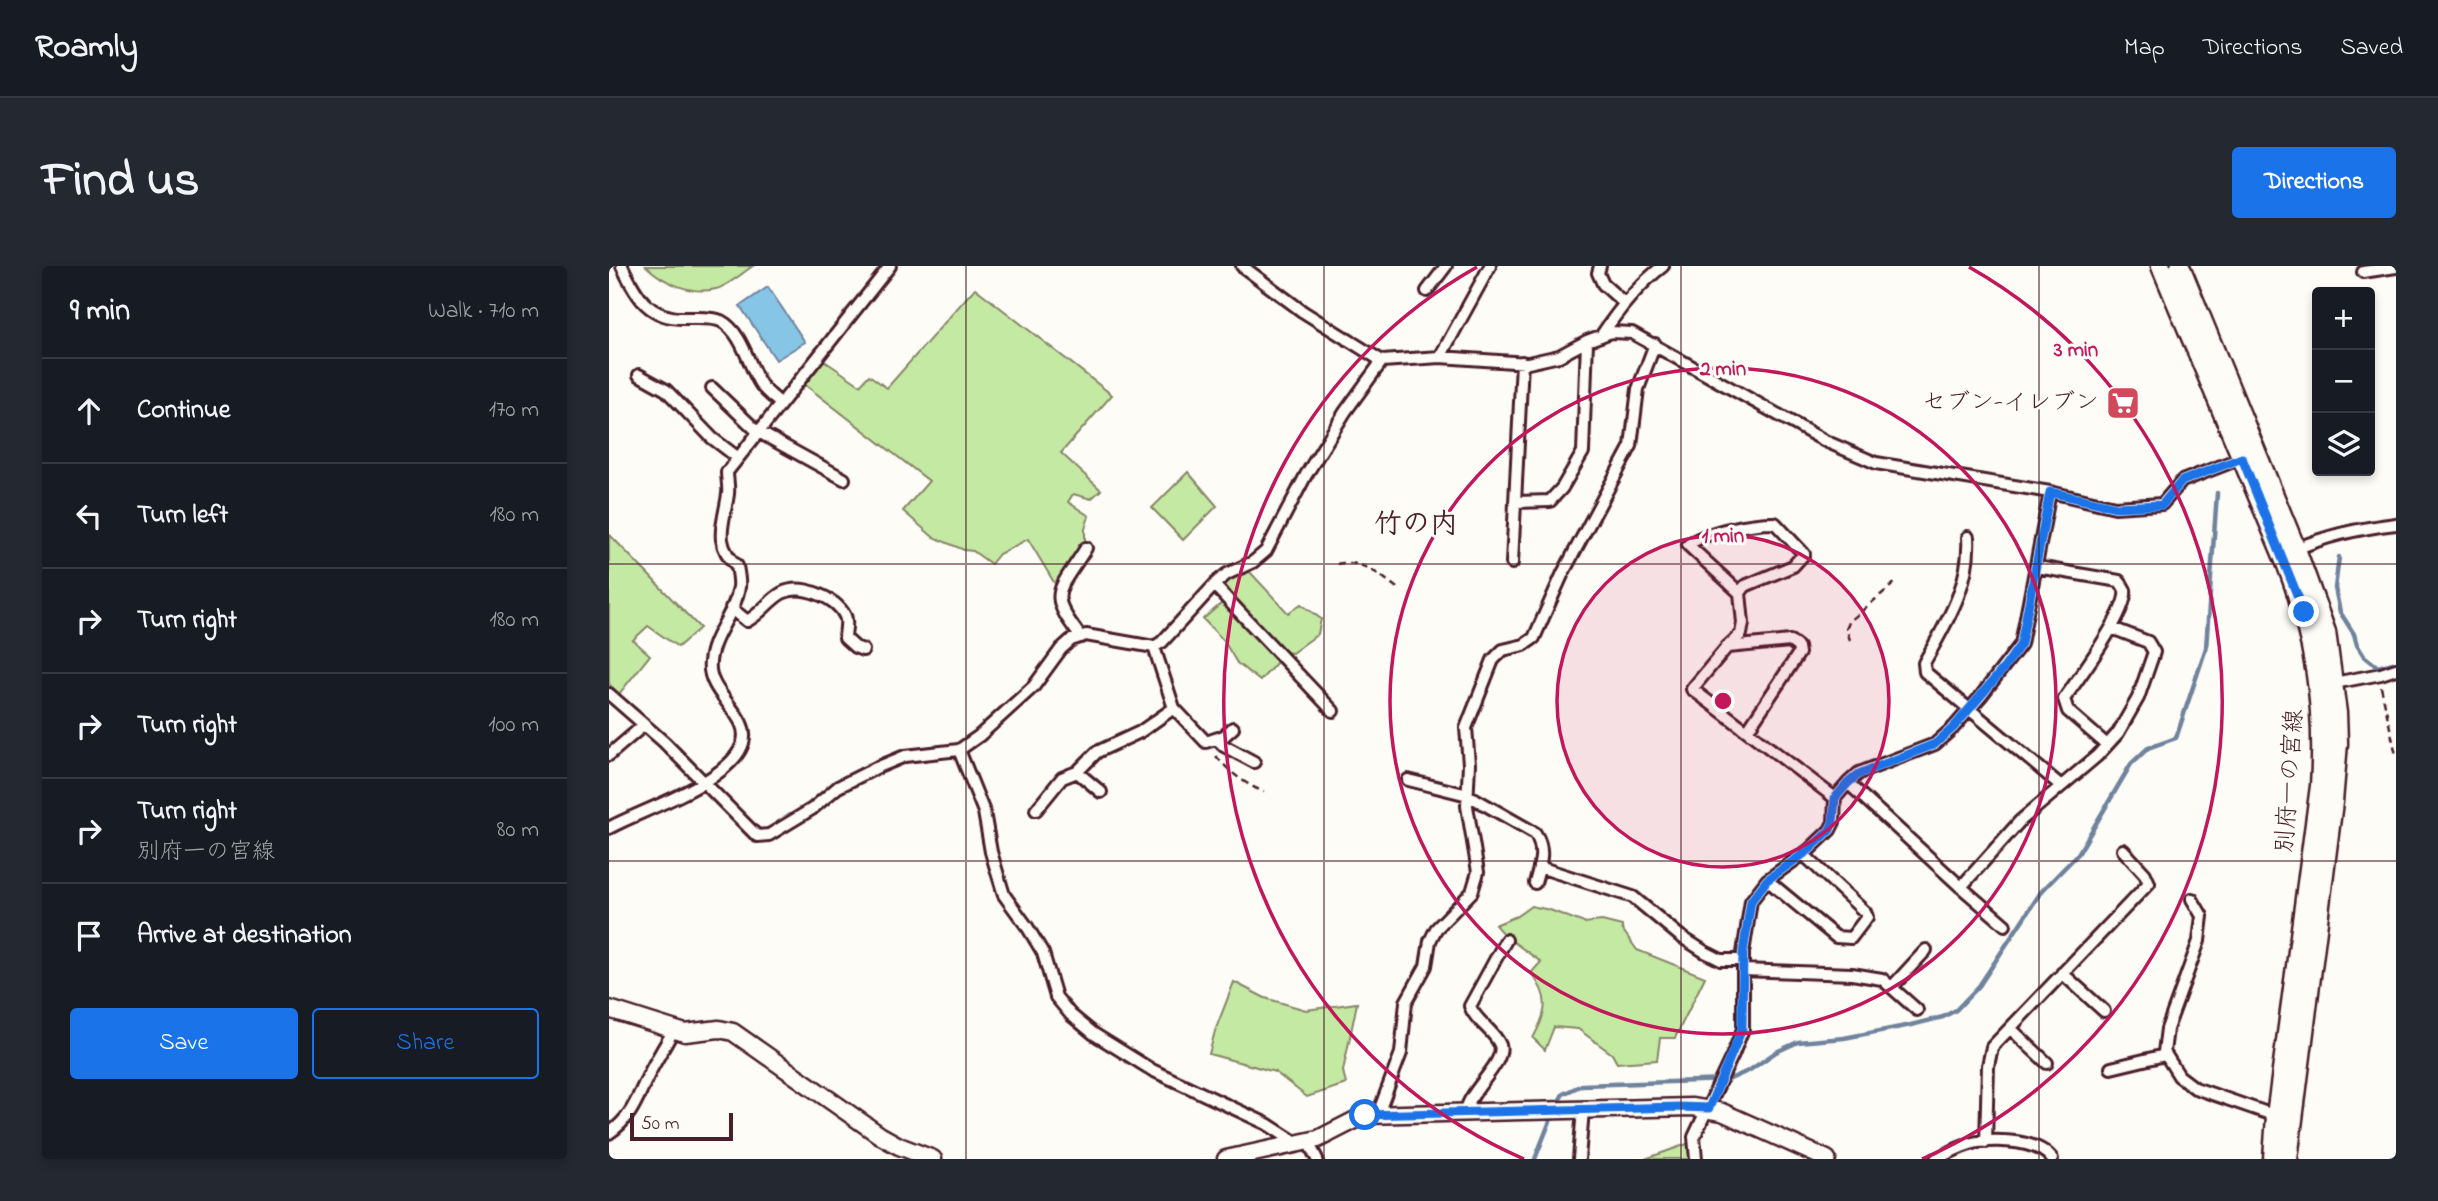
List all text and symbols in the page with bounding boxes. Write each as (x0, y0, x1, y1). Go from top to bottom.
text: Roamly (35, 24, 138, 72)
text: Map (2124, 31, 2165, 66)
text: Directions (2203, 31, 2302, 66)
text: Saved (2340, 31, 2403, 66)
text: Find us (42, 146, 199, 218)
button: Directions (2232, 147, 2396, 218)
map controls (2312, 287, 2375, 476)
button: + (2312, 287, 2375, 350)
text: 9 min (70, 290, 130, 334)
text: Walk · 710 m (428, 295, 539, 328)
text: 3 min (2053, 336, 2098, 366)
button: − (2312, 350, 2375, 413)
text: 2 min (1699, 355, 1746, 385)
supermarket icon: セブン-イレブン (2104, 384, 2142, 422)
place label: セブン-イレブン (1922, 386, 2099, 421)
icon: ahead (70, 392, 108, 430)
text: Continue (137, 392, 230, 430)
text: 170 m (489, 394, 539, 427)
button: layers (2312, 413, 2375, 476)
icon: left (70, 497, 108, 535)
text: Turn left (137, 497, 228, 535)
text: 180 m (490, 499, 539, 532)
district label: 竹の内 (1374, 505, 1458, 546)
text: 1 min (1702, 522, 1744, 552)
route end (2288, 596, 2319, 627)
icon: right (70, 602, 108, 640)
text: Turn right (137, 602, 237, 640)
text: 180 m (490, 604, 539, 637)
centre of rings (1711, 689, 1735, 713)
icon: right (70, 707, 108, 745)
text: Turn right (137, 707, 237, 745)
street label: 別府一の宮線 (2269, 708, 2313, 854)
text: 100 m (488, 709, 539, 742)
text: Turn right (137, 793, 237, 831)
icon: right (70, 812, 108, 850)
text: 80 m (497, 814, 539, 847)
text: 別府一の宮線 (137, 836, 275, 869)
icon: arrive (70, 917, 108, 955)
text: Arrive at destination (137, 917, 352, 955)
button: Save (70, 1008, 298, 1079)
button: Share (312, 1008, 539, 1079)
route start (1349, 1099, 1380, 1130)
scale bar (630, 1110, 733, 1142)
text: 50 m (641, 1111, 680, 1138)

